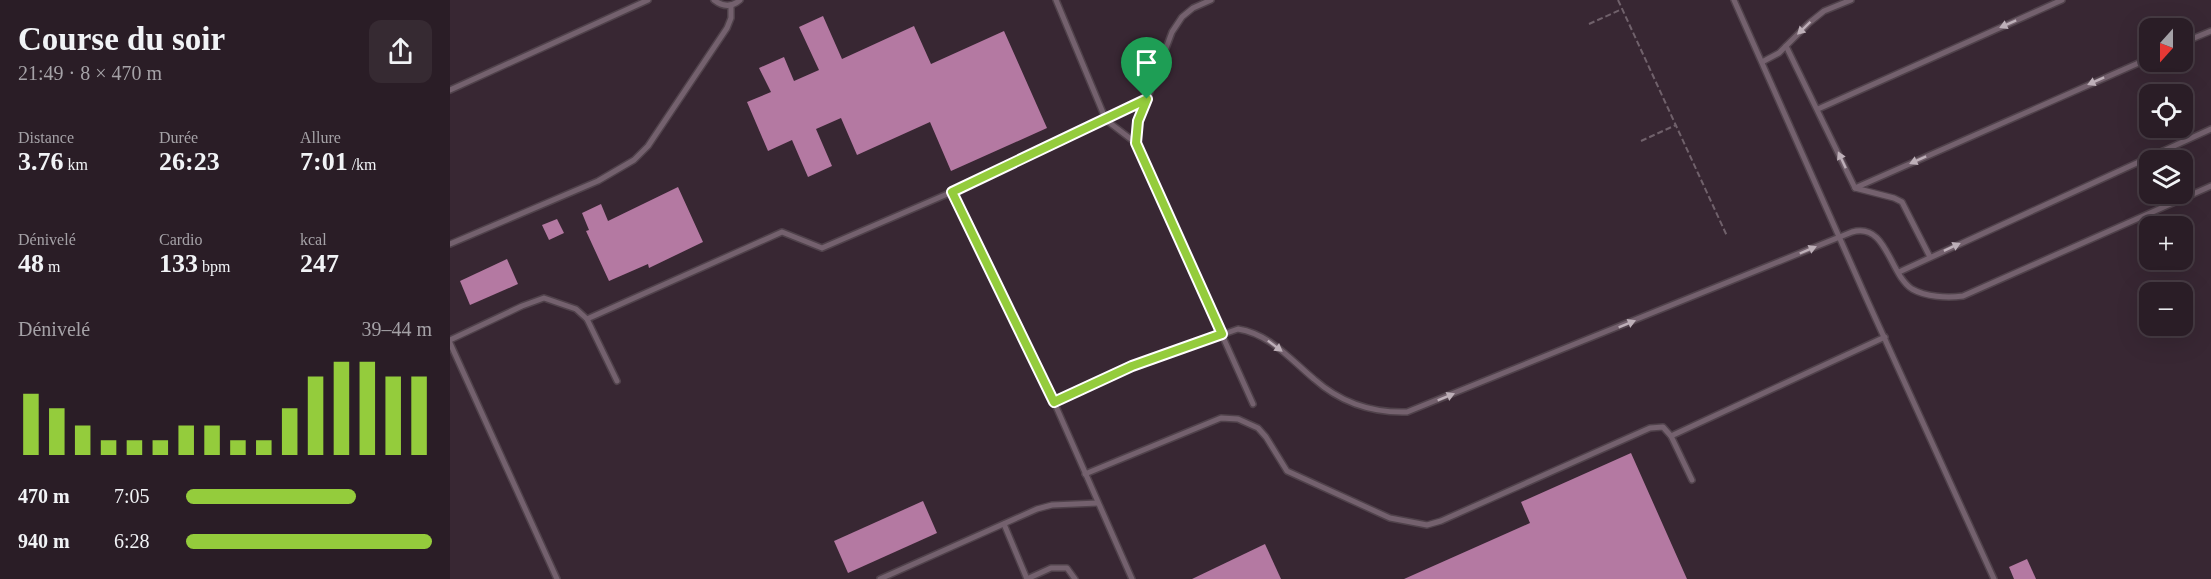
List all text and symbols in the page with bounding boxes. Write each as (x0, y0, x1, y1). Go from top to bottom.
north arrow (2139, 18, 2193, 72)
map controls (2139, 18, 2193, 336)
one-way arrow (1999, 19, 2017, 29)
button: share (369, 20, 432, 83)
text: Course du soir (18, 21, 225, 57)
one-way arrow (1797, 21, 1812, 35)
pin (1121, 37, 1172, 99)
icon: arrive (1130, 46, 1163, 79)
text: 21:49 · 8 × 470 m (18, 62, 162, 84)
one-way arrow (2087, 77, 2105, 87)
button: locate (2139, 84, 2193, 138)
text: Distance (18, 129, 74, 146)
text: Durée (159, 129, 198, 146)
text: Allure (300, 129, 341, 146)
text: 3.76 (18, 147, 64, 176)
text: 26:23 (159, 147, 220, 176)
text: 7:01 (300, 147, 348, 176)
button: layers (2139, 150, 2193, 204)
one-way arrow (1837, 151, 1846, 168)
one-way arrow (1908, 155, 1926, 165)
text: km (64, 156, 88, 173)
text: /km (348, 156, 377, 173)
button: + (2139, 216, 2193, 270)
text: Dénivelé (18, 231, 76, 248)
text: Cardio (159, 231, 203, 248)
text: kcal (300, 231, 327, 248)
one-way arrow (1943, 243, 1960, 252)
one-way arrow (1799, 245, 1817, 255)
text: 48 (18, 249, 44, 278)
text: 133 (159, 249, 198, 278)
text: 247 (300, 249, 339, 278)
text: m (44, 258, 60, 275)
text: bpm (198, 258, 230, 275)
button: − (2139, 282, 2193, 336)
text: Dénivelé (18, 318, 90, 340)
text: 39–44 m (361, 318, 432, 340)
one-way arrow (1618, 319, 1636, 328)
one-way arrow (1267, 340, 1283, 352)
one-way arrow (1437, 392, 1455, 401)
text: 470 m (18, 485, 70, 507)
text: 7:05 (114, 485, 150, 507)
text: 940 m (18, 530, 70, 552)
text: 6:28 (114, 530, 150, 552)

